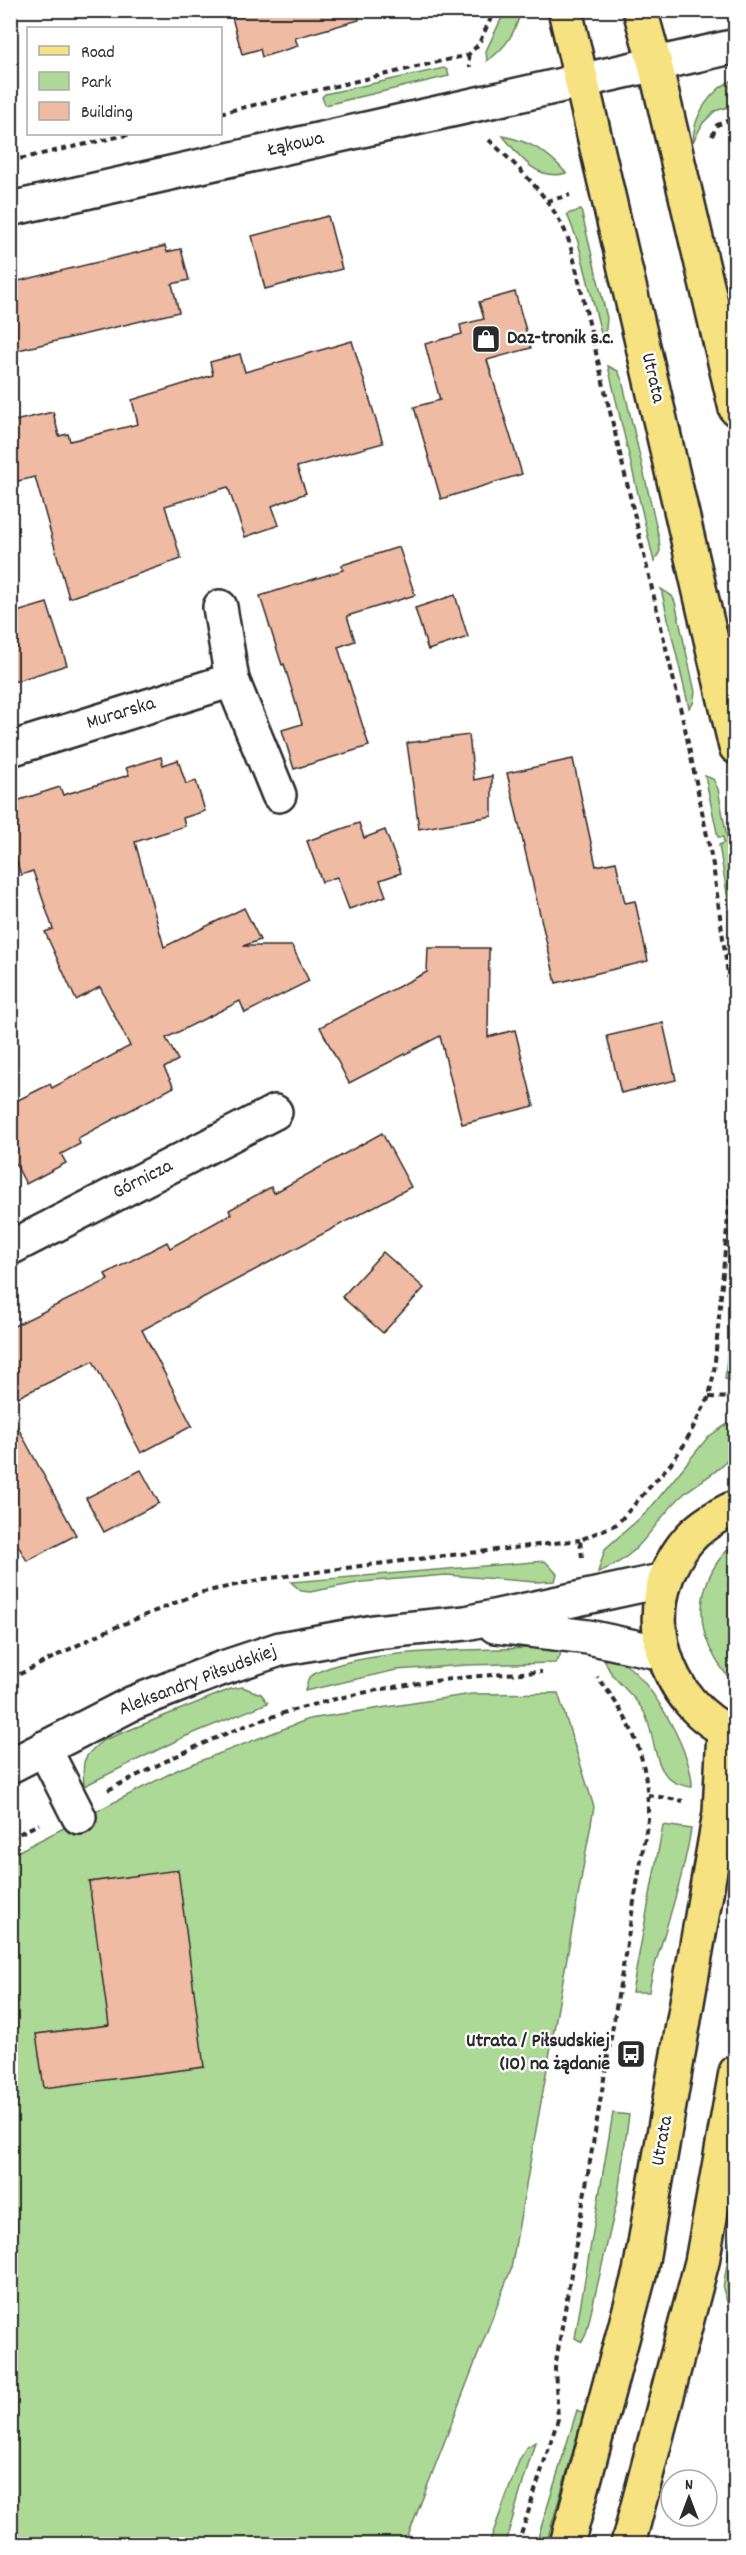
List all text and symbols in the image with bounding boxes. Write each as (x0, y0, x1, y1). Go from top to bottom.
legend (27, 27, 222, 135)
text: Road (81, 41, 115, 66)
text: Park (81, 71, 112, 96)
text: Building (81, 101, 133, 126)
street label: Łąkowa (264, 125, 327, 165)
shop icon: Daz-tronik s.c. (470, 323, 502, 355)
place label: Daz-tronik s.c. (507, 325, 614, 353)
street label: Utrata (633, 350, 671, 406)
street label: Murarska (83, 690, 159, 738)
street label: Górnicza (108, 1153, 179, 1207)
street label: Aleksandry Piłsudskiej (115, 1638, 281, 1724)
place label: Utrata / Piłsudskiej (10) na żądanie (466, 2028, 610, 2079)
bus stop icon: Utrata / Piłsudskiej (10) na żądanie (615, 2038, 647, 2070)
street label: Utrata (645, 2113, 681, 2168)
north arrow (659, 2468, 719, 2528)
text: N (685, 2474, 693, 2497)

